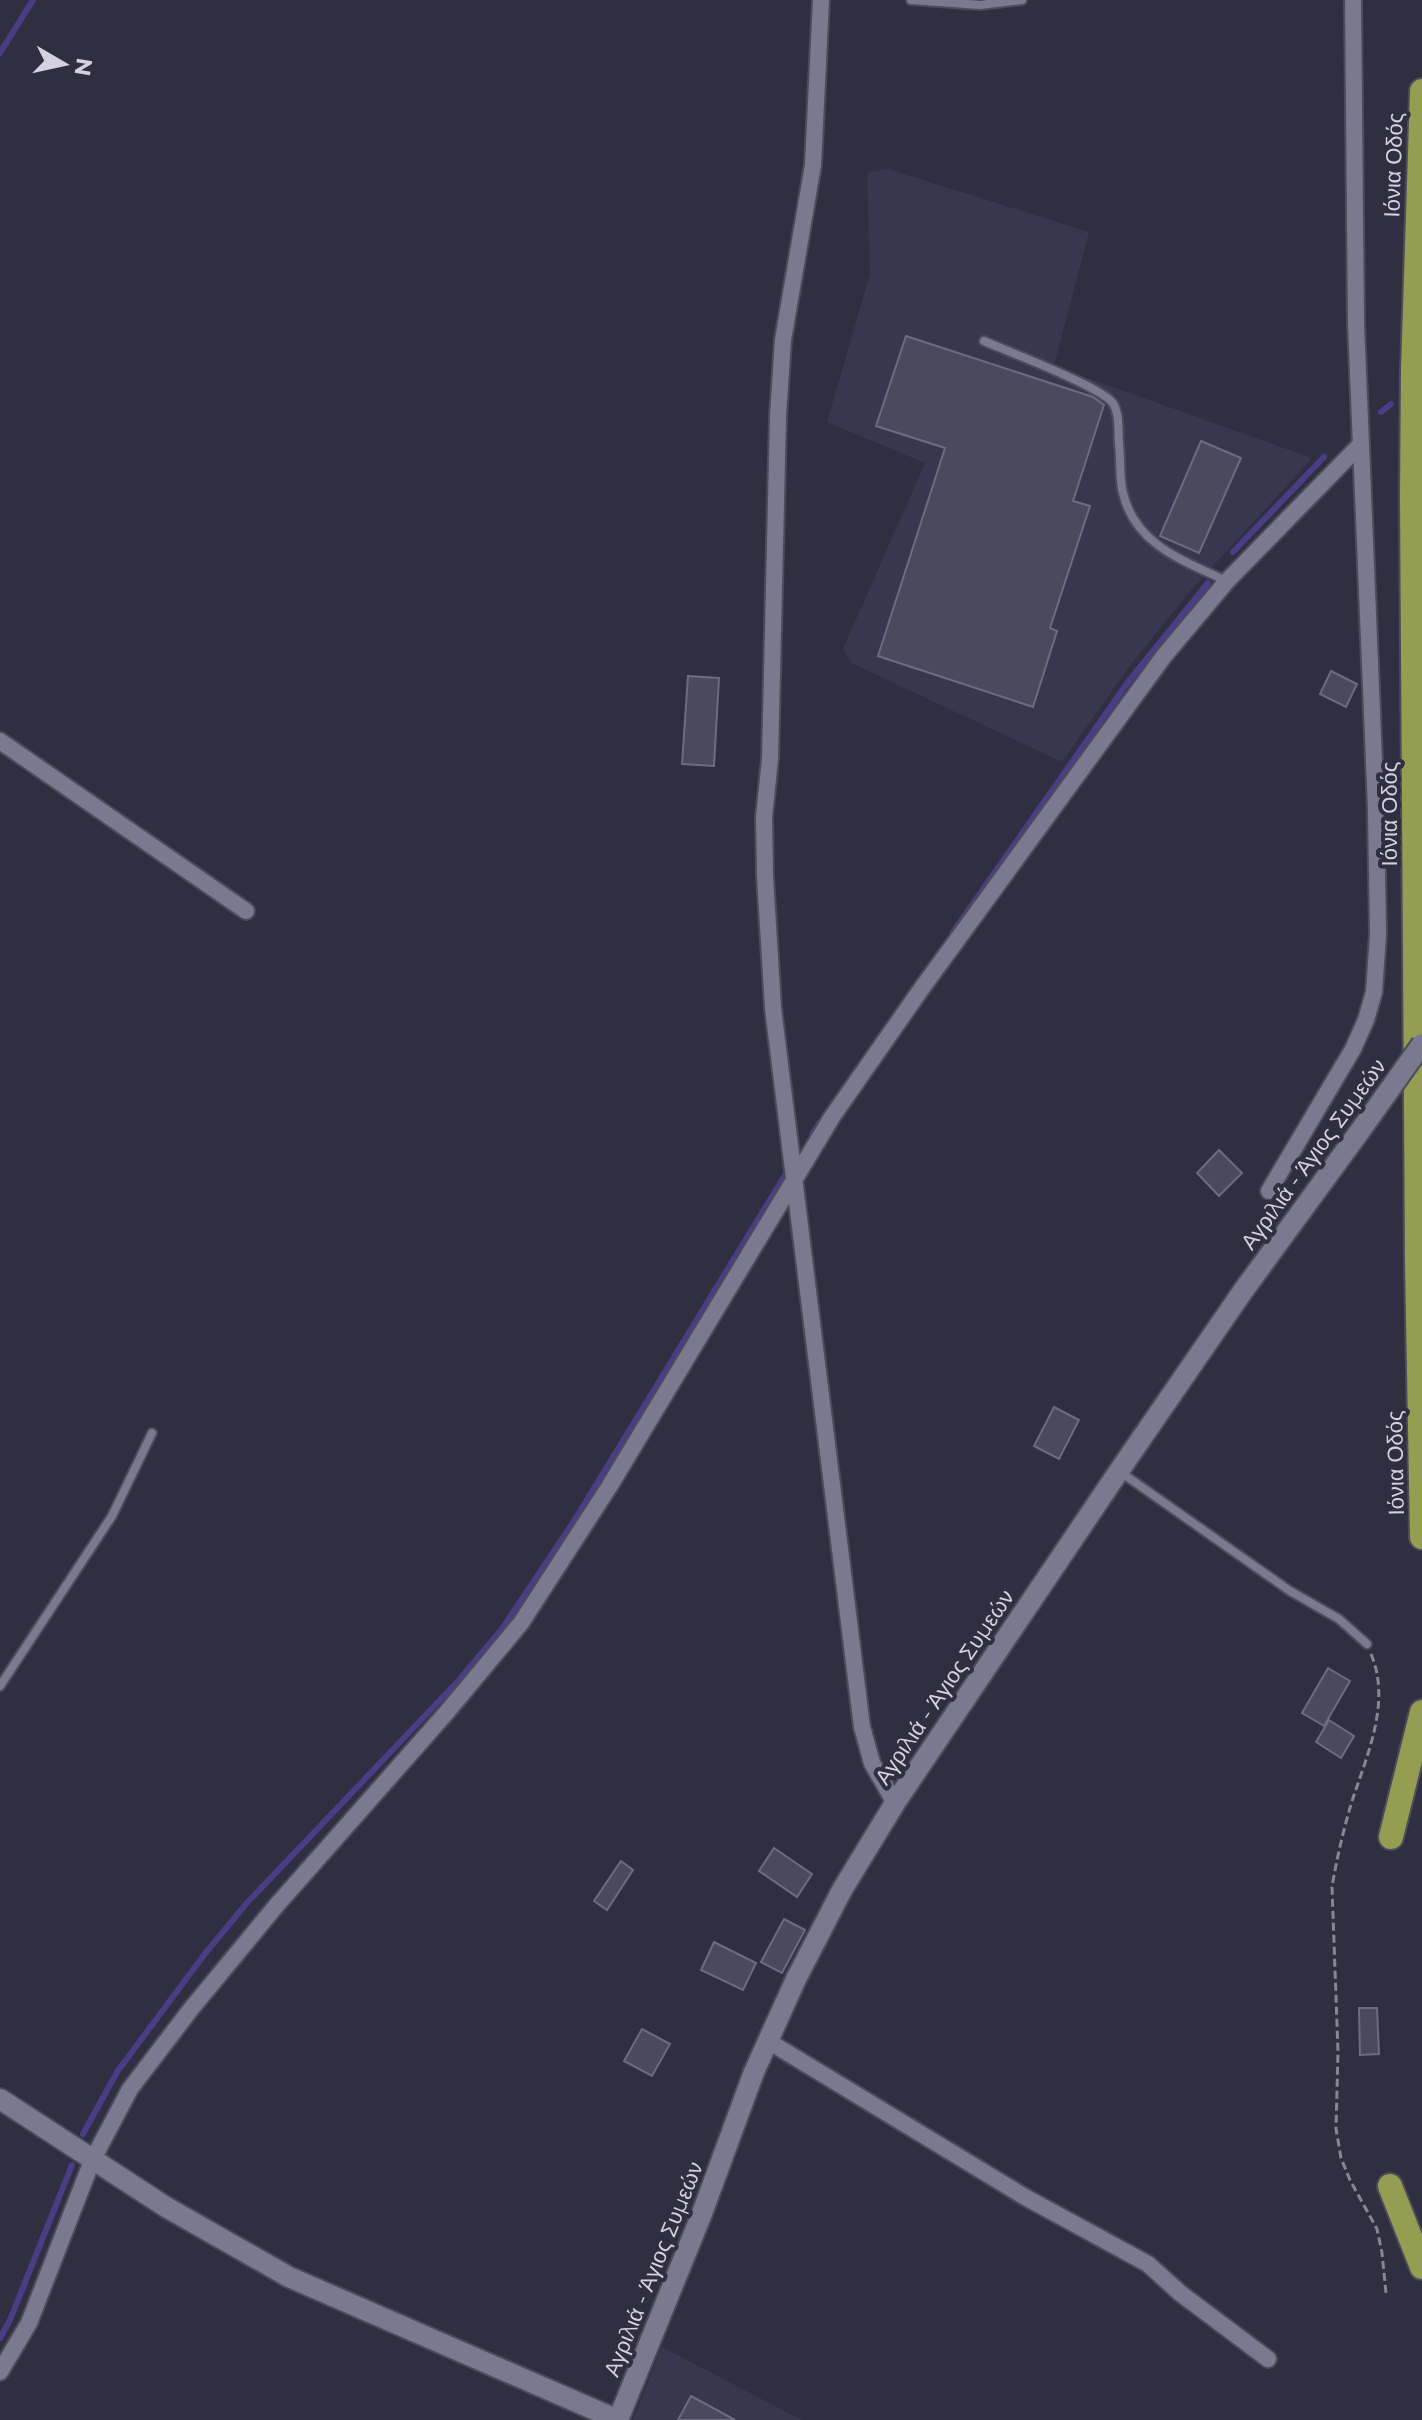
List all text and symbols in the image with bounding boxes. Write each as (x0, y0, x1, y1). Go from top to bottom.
north arrow (24, 24, 104, 104)
text: N (69, 56, 98, 78)
street label: Ιόνια Οδός (1378, 112, 1409, 218)
street label: Ιόνια Οδός (1376, 762, 1403, 866)
street label: Αγριλιά - Άγιος Συμεών (1235, 1054, 1392, 1255)
street label: Ιόνια Οδός (1381, 1410, 1410, 1516)
street label: Αγριλιά - Άγιος Συμεών (869, 1585, 1020, 1790)
street label: Αγριλιά - Άγιος Συμεών (598, 2158, 709, 2381)

